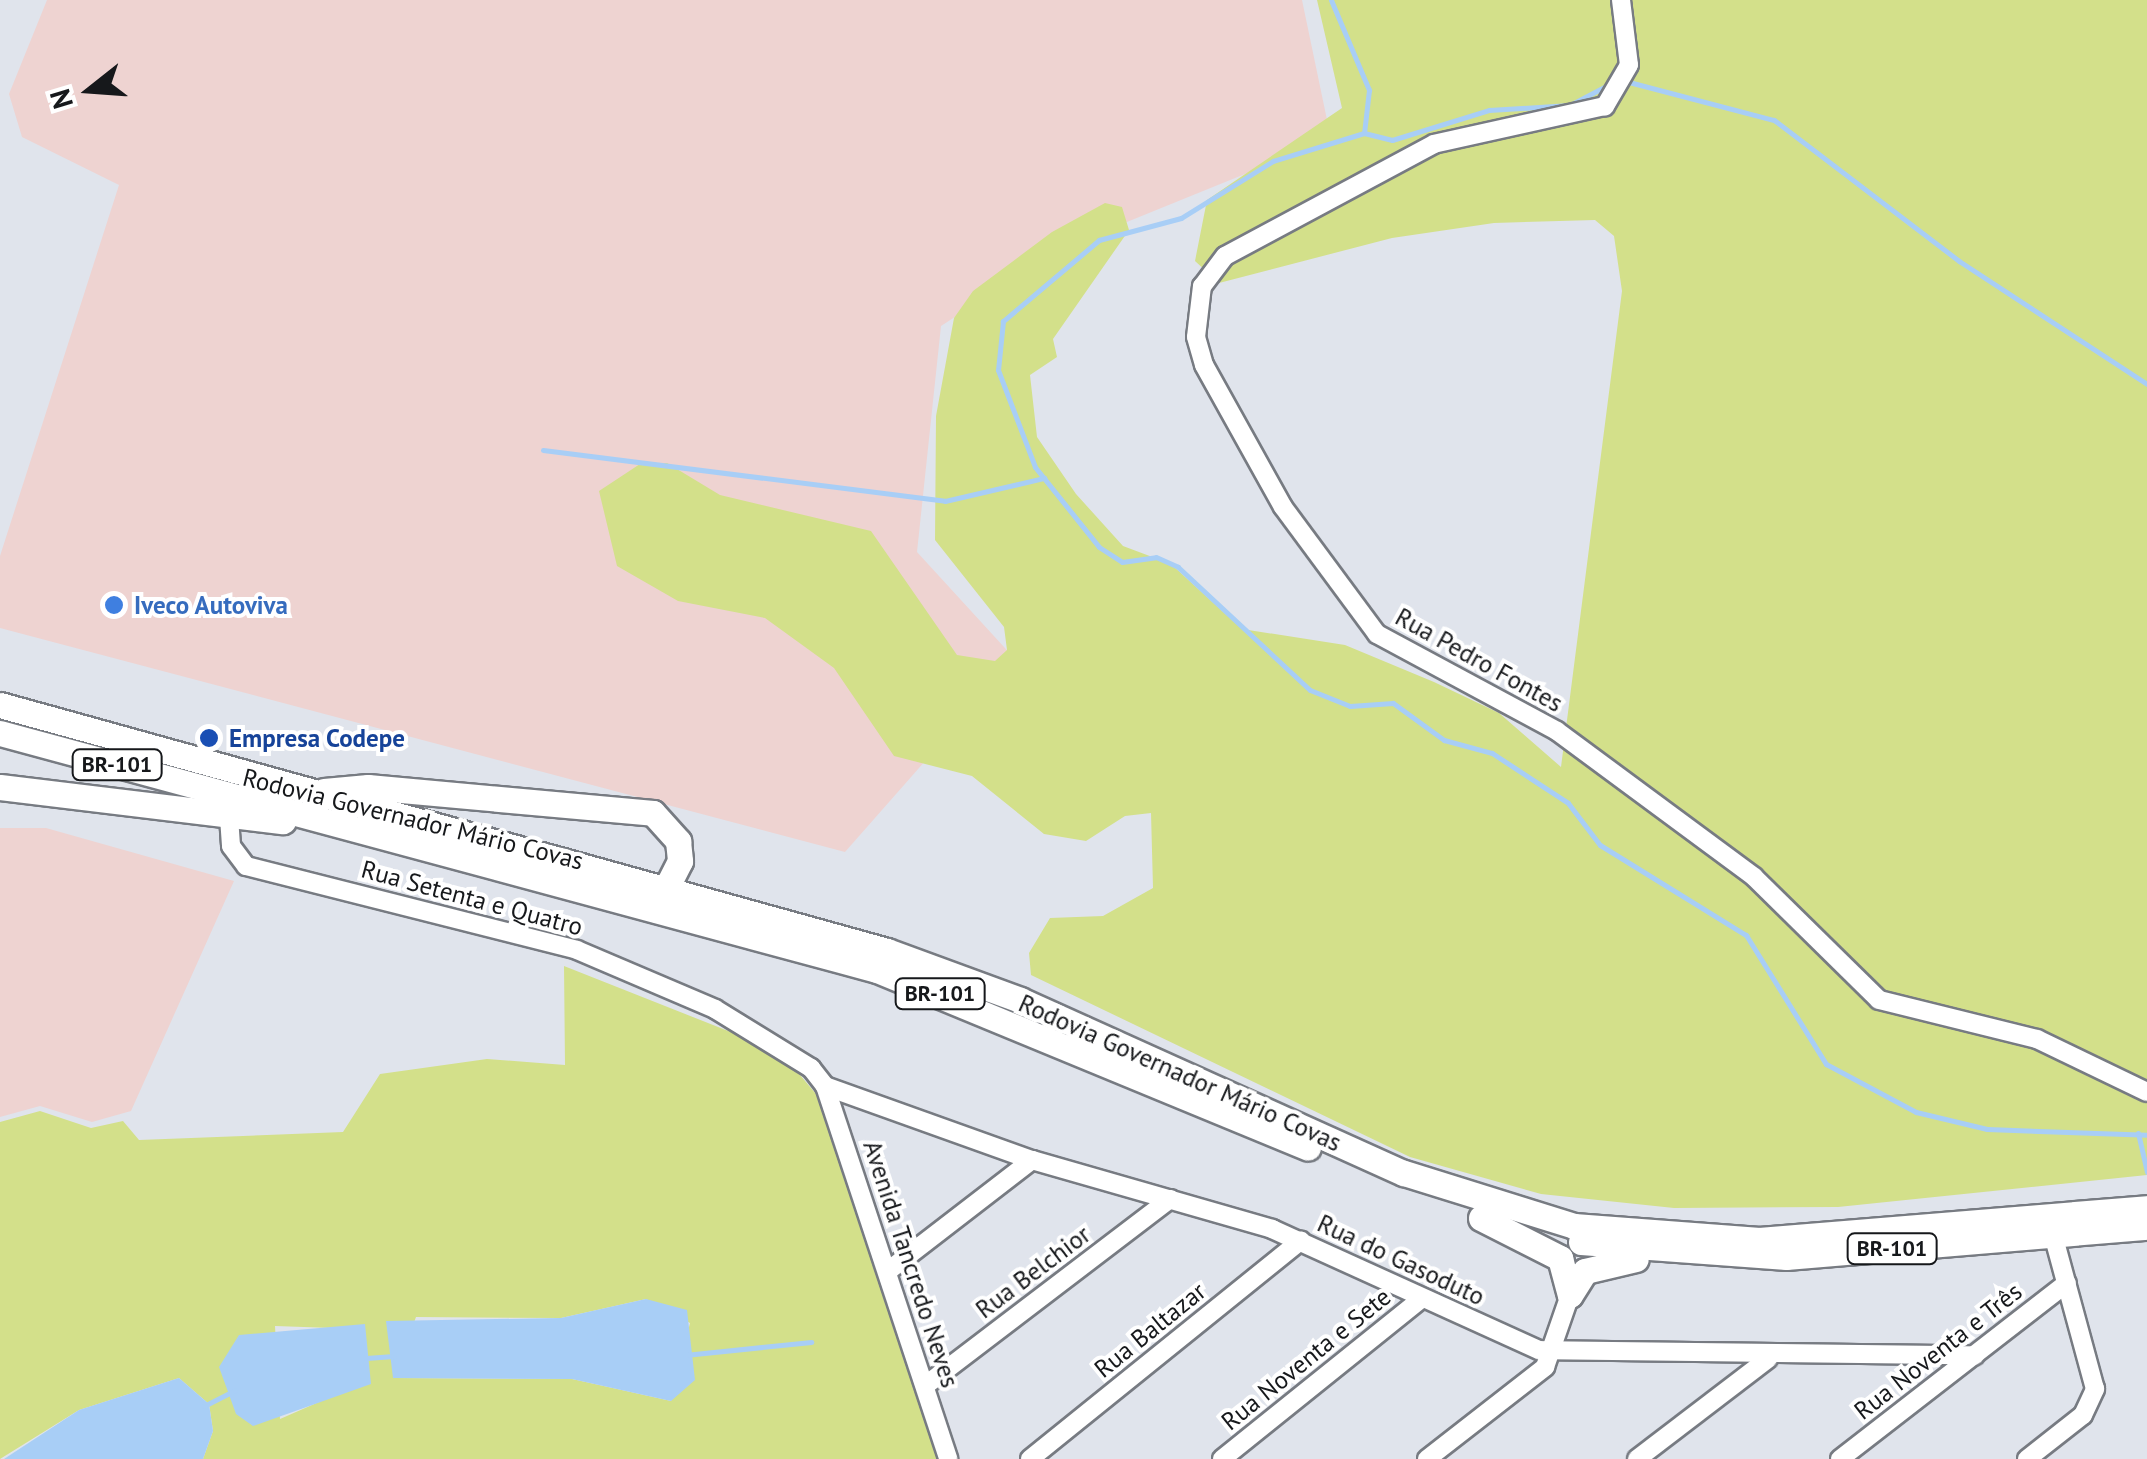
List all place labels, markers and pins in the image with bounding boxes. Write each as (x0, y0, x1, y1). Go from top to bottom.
place label: Iveco Autoviva (134, 590, 289, 620)
marker: Iveco Autoviva (103, 594, 125, 616)
place label: Empresa Codepe (229, 723, 405, 753)
marker: Empresa Codepe (198, 727, 220, 749)

